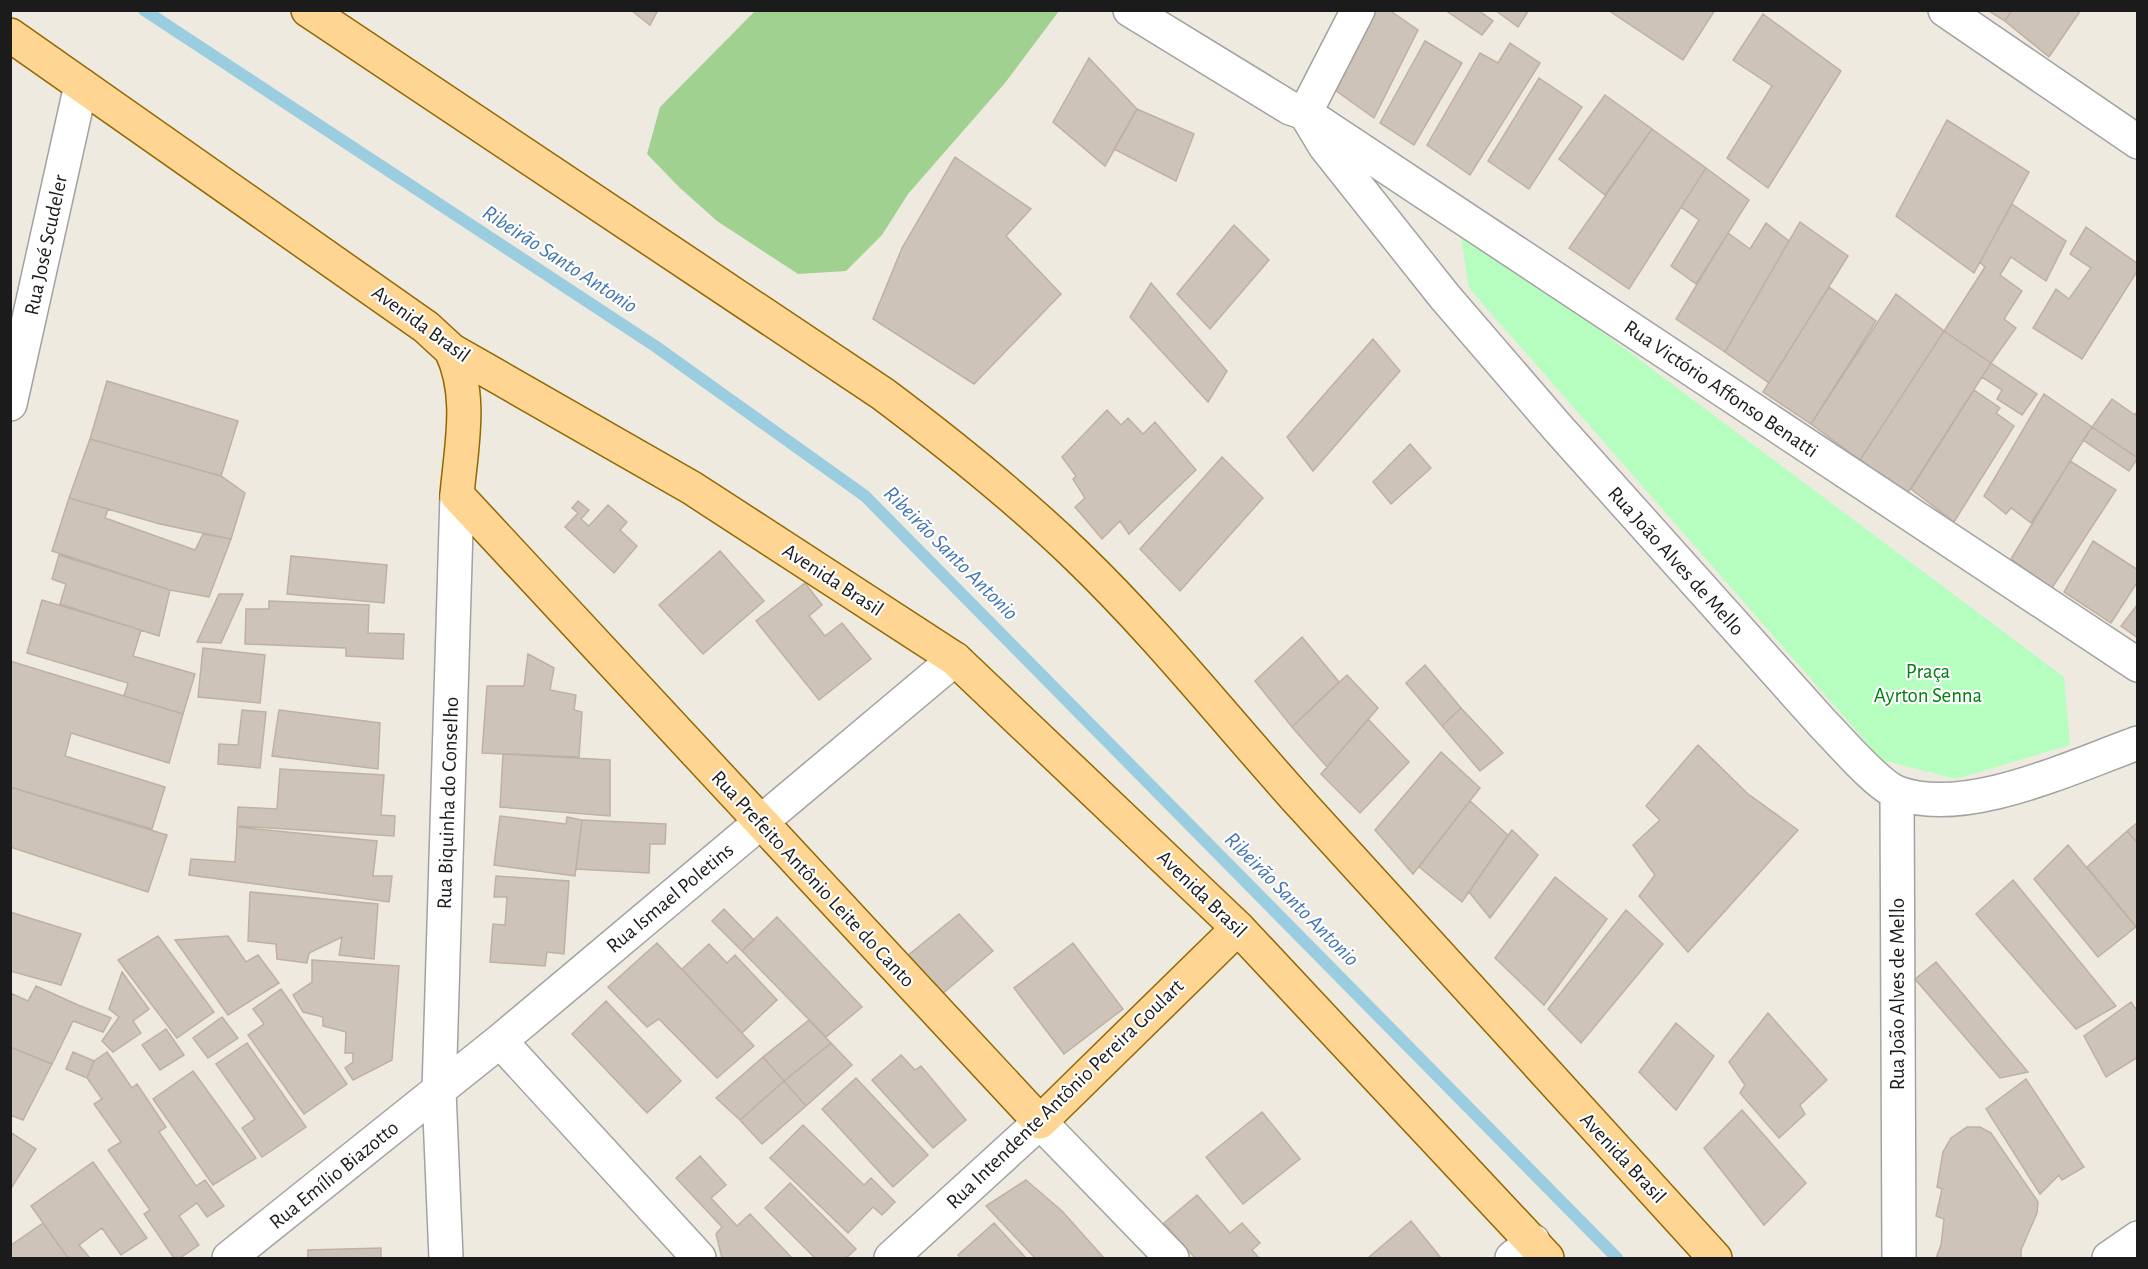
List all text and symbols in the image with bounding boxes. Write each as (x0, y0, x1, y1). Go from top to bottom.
street label: Rua José Scudeler (21, 173, 71, 317)
water label: Ribeirão Santo Antonio (479, 201, 641, 317)
street label: Avenida Brasil (368, 282, 474, 366)
street label: Rua Victório Affonso Benatti (1620, 316, 1822, 462)
water label: Ribeirão Santo Antonio (880, 482, 1022, 624)
street label: Rua João Alves de Mello (1604, 483, 1748, 639)
street label: Avenida Brasil (779, 540, 887, 620)
park label: Praça Ayrton Senna (1874, 661, 1983, 706)
street label: Rua Biquinha do Conselho (434, 696, 462, 910)
street label: Rua Prefeito Antônio Leite do Canto (707, 767, 919, 991)
water label: Ribeirão Santo Antonio (1221, 828, 1363, 970)
street label: Rua Ismael Poletins (603, 839, 737, 957)
street label: Avenida Brasil (1153, 846, 1251, 942)
street label: Rua João Alves de Mello (1887, 898, 1908, 1090)
street label: Rua Intendente Antônio Pereira Goulart (942, 975, 1188, 1213)
street label: Avenida Brasil (1576, 1109, 1670, 1207)
street label: Rua Emílio Biazotto (266, 1117, 402, 1233)

